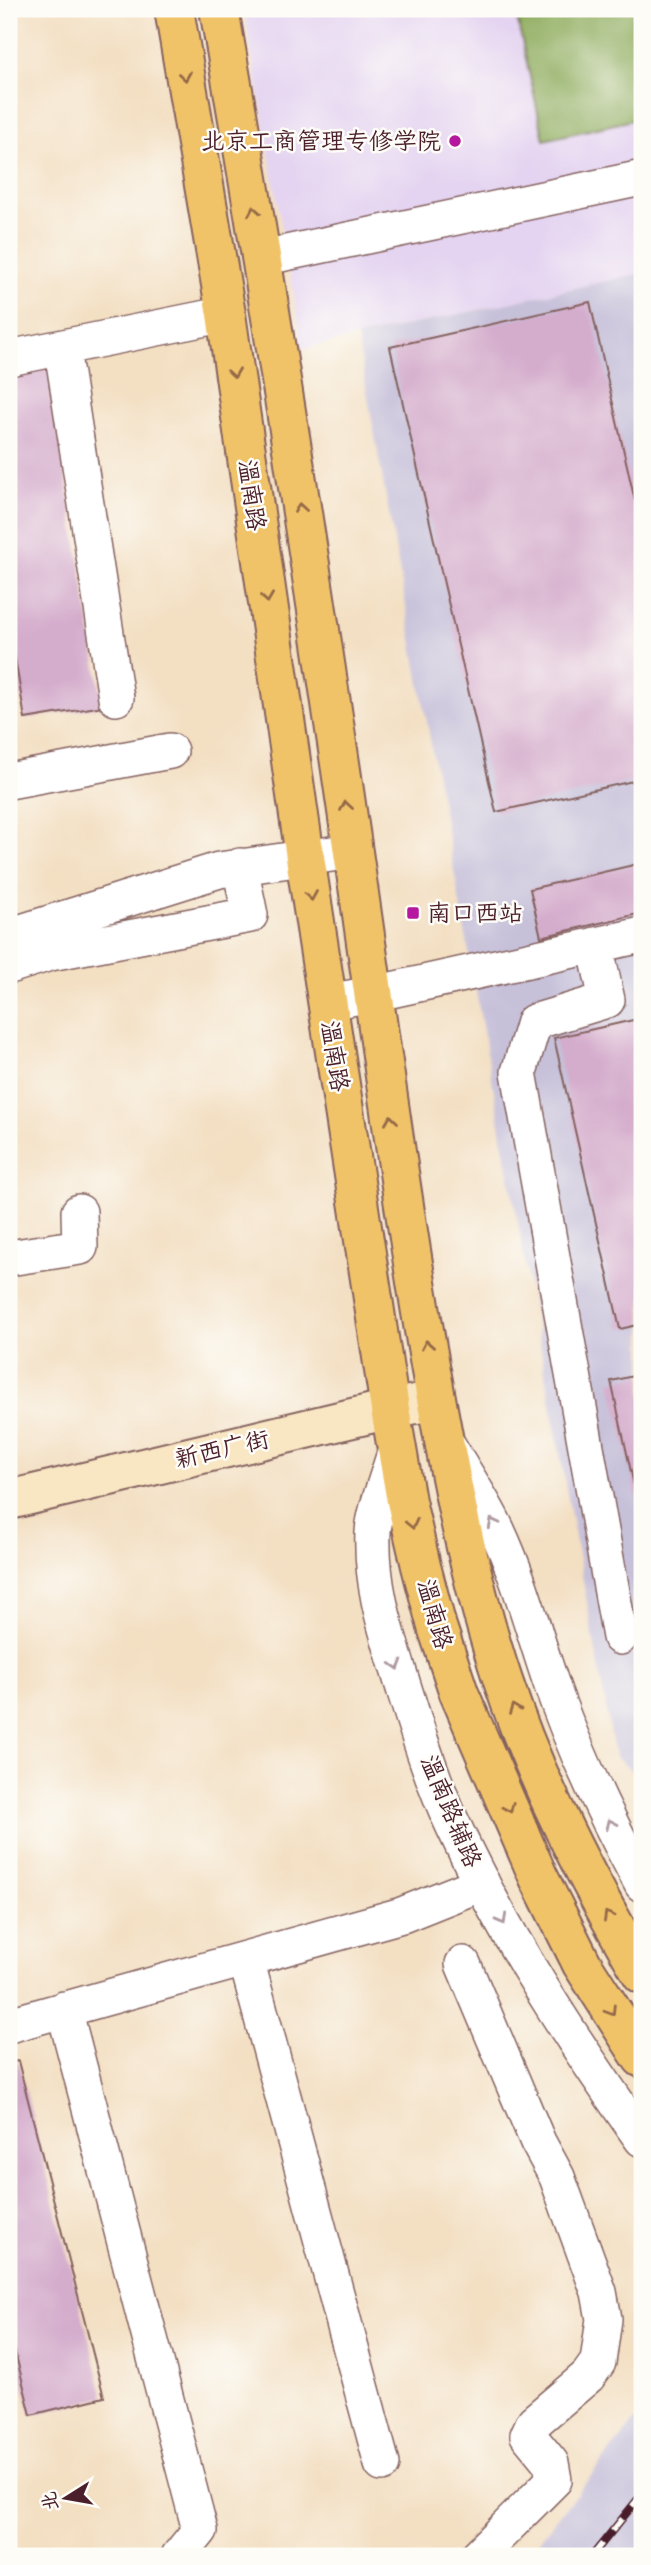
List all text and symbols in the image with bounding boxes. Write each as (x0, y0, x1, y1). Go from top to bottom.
one-way arrow (177, 70, 192, 82)
place label: 北京工商管理专修学院 (201, 126, 441, 155)
marker: 北京工商管理专修学院 (447, 133, 463, 149)
one-way arrow (247, 205, 262, 217)
one-way arrow (227, 367, 242, 379)
street label: 温南路 (233, 457, 272, 533)
one-way arrow (293, 503, 308, 514)
one-way arrow (259, 592, 274, 604)
one-way arrow (339, 800, 354, 812)
one-way arrow (303, 890, 318, 902)
place label: 南口西站 (427, 898, 523, 927)
marker: 南口西站 (405, 905, 421, 921)
street label: 温南路 (316, 1018, 355, 1094)
one-way arrow (384, 1115, 399, 1126)
one-way arrow (420, 1339, 435, 1351)
street label: 新西广街 (172, 1424, 272, 1473)
one-way arrow (403, 1518, 418, 1530)
one-way arrow (488, 1518, 501, 1530)
street label: 温南路 (412, 1575, 459, 1652)
one-way arrow (389, 1658, 404, 1670)
one-way arrow (508, 1703, 522, 1715)
street label: 温南路辅路 (415, 1750, 488, 1872)
one-way arrow (501, 1801, 515, 1813)
one-way arrow (605, 1818, 619, 1831)
one-way arrow (603, 1910, 616, 1923)
one-way arrow (494, 1912, 507, 1925)
one-way arrow (602, 2003, 615, 2016)
north arrow (32, 2464, 102, 2534)
text: 北 (37, 2490, 63, 2513)

